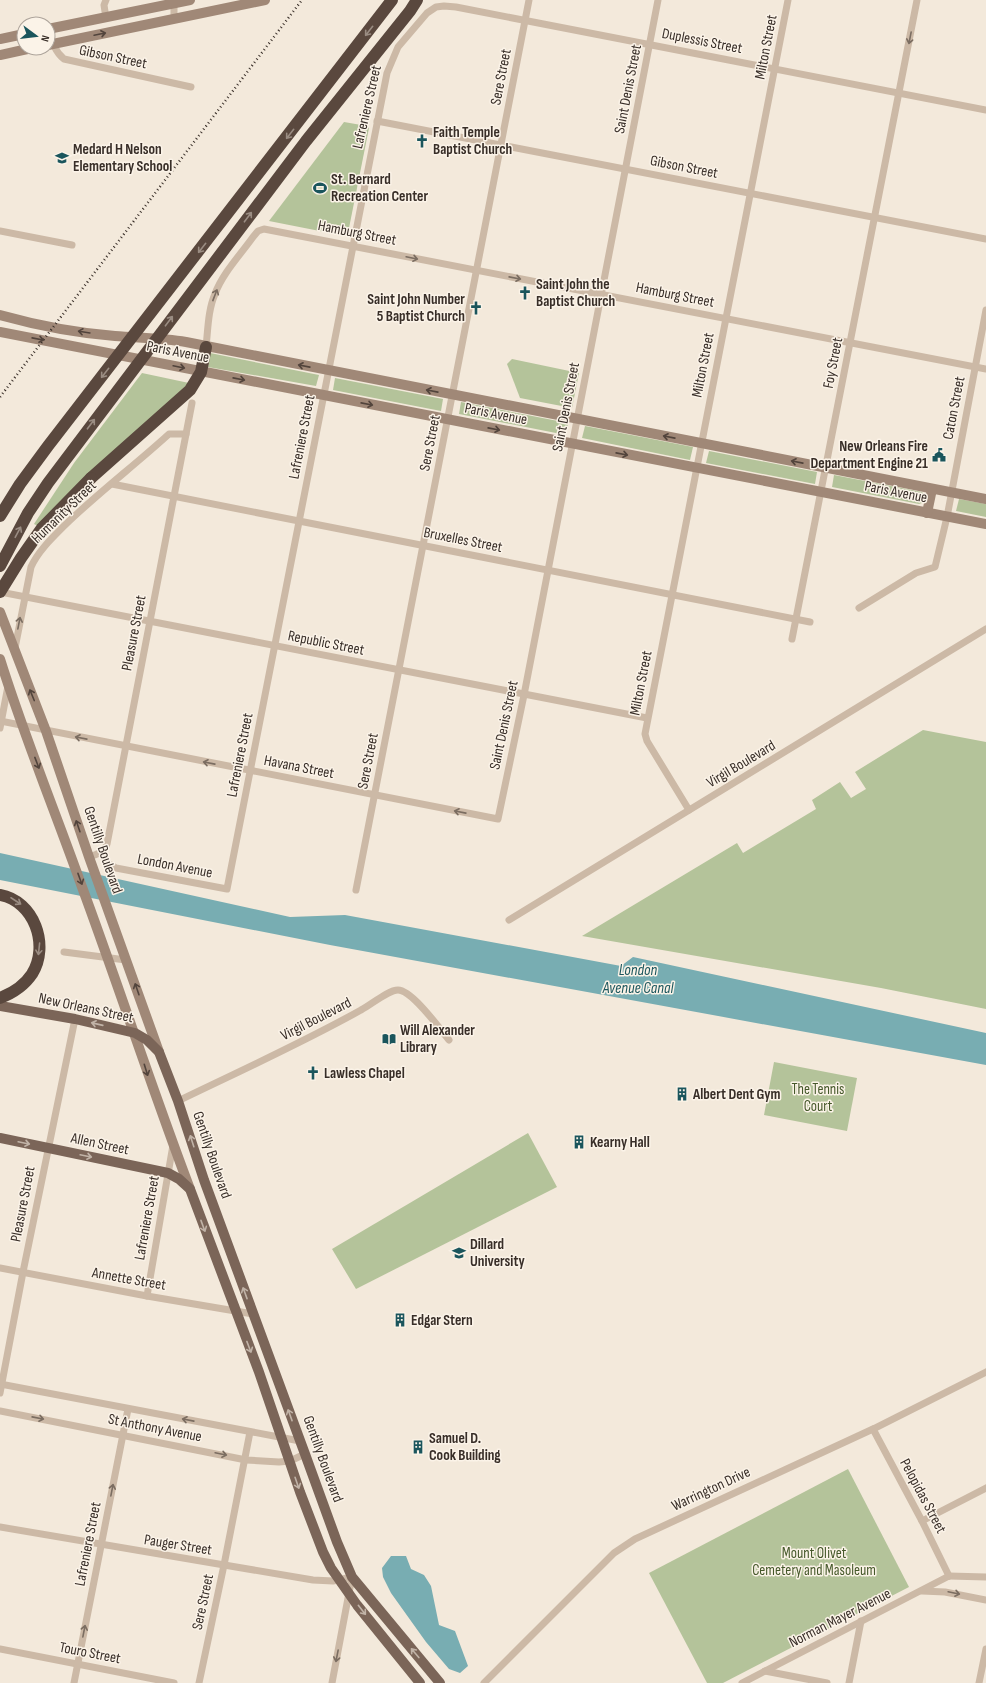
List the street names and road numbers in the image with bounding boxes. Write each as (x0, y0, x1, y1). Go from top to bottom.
street label: Milton Street (750, 13, 782, 81)
street label: Duplessis Street (660, 24, 744, 58)
street label: Gibson Street (77, 41, 149, 74)
street label: Saint Denis Street (610, 42, 646, 135)
street label: Sere Street (486, 47, 516, 107)
street label: Lafreniere Street (348, 63, 386, 151)
street label: Gibson Street (649, 151, 720, 183)
street label: Hamburg Street (316, 216, 398, 250)
street label: Hamburg Street (634, 278, 716, 312)
street label: Milton Street (687, 331, 719, 399)
street label: Foy Street (819, 336, 847, 390)
street label: Paris Avenue (145, 337, 211, 367)
street label: Saint Denis Street (548, 360, 584, 453)
street label: Caton Street (939, 374, 970, 441)
street label: Lafreniere Street (285, 393, 320, 481)
street label: Paris Avenue (463, 399, 529, 429)
street label: Sere Street (415, 413, 445, 473)
street label: Humanity Street (28, 476, 101, 548)
street label: Paris Avenue (863, 477, 929, 507)
street label: Bruxelles Street (422, 523, 504, 557)
street label: Pleasure Street (117, 593, 151, 672)
street label: Republic Street (286, 626, 366, 660)
street label: Milton Street (625, 649, 657, 717)
street label: Saint Denis Street (485, 678, 523, 771)
street label: Lafreniere Street (223, 711, 258, 799)
street label: Sere Street (353, 731, 383, 791)
street label: Virgil Boulevard (703, 736, 779, 792)
street label: Havana Street (262, 751, 336, 783)
street label: Gentilly Boulevard (79, 804, 127, 896)
street label: London Avenue (136, 849, 214, 883)
street label: New Orleans Street (37, 989, 136, 1027)
street label: Virgil Boulevard (277, 993, 355, 1045)
street label: Gentilly Boulevard (188, 1109, 236, 1201)
street label: Allen Street (68, 1128, 131, 1159)
street label: Pleasure Street (6, 1164, 40, 1243)
street label: Lafreniere Street (130, 1174, 164, 1262)
street label: Annette Street (90, 1263, 168, 1295)
street label: St Anthony Avenue (107, 1410, 203, 1446)
street label: Gentilly Boulevard (299, 1413, 347, 1505)
street label: Pelopidas Street (895, 1455, 951, 1537)
street label: Warrington Drive (669, 1463, 753, 1515)
street label: Lafreniere Street (71, 1500, 106, 1588)
street label: Pauger Street (143, 1530, 214, 1560)
street label: Sere Street (188, 1572, 218, 1632)
street label: Norman Mayer Avenue (786, 1584, 894, 1652)
street label: Touro Street (58, 1638, 123, 1668)

